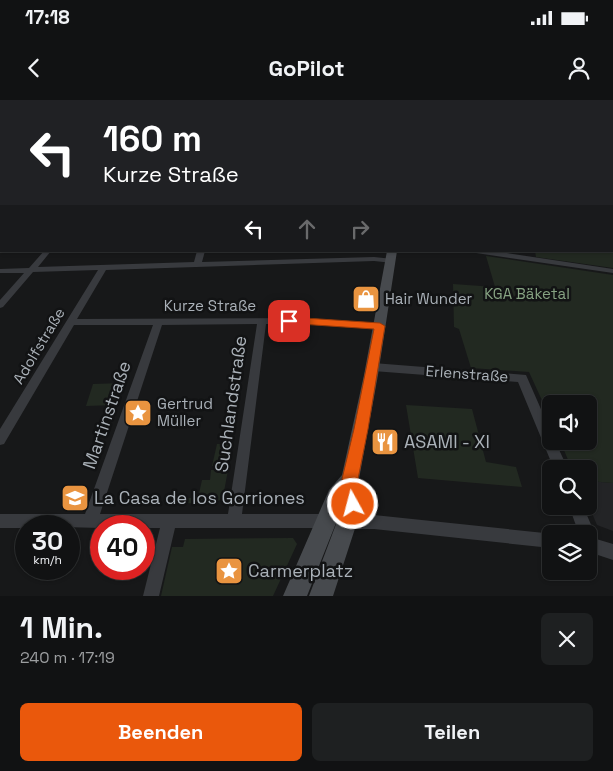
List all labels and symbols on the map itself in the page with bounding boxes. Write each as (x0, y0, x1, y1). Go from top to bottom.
shop icon: Hair Wunder (351, 284, 381, 314)
park label: KGA Bäketal (484, 284, 570, 303)
place label: Hair Wunder (385, 289, 473, 308)
street label: Kurze Straße (164, 296, 256, 315)
pin (268, 300, 310, 342)
street label: Adolfstraße (8, 304, 69, 387)
street label: Suchlandstraße (210, 334, 251, 474)
street label: Martinstraße (77, 358, 136, 472)
street label: Erlenstraße (425, 361, 509, 386)
place label: Gertrud Müller (157, 394, 213, 430)
place icon: Gertrud Müller (123, 398, 153, 428)
restaurant icon: ASAMI - XI (370, 427, 400, 457)
place label: ASAMI - XI (404, 430, 490, 453)
position arrow (326, 477, 378, 529)
school or university icon: La Casa de los Gorriones (60, 483, 90, 513)
place label: La Casa de los Gorriones (94, 486, 305, 509)
speed limit sign: 40 (90, 515, 155, 580)
place icon: Carmerplatz (214, 556, 244, 586)
place label: Carmerplatz (248, 559, 353, 582)

